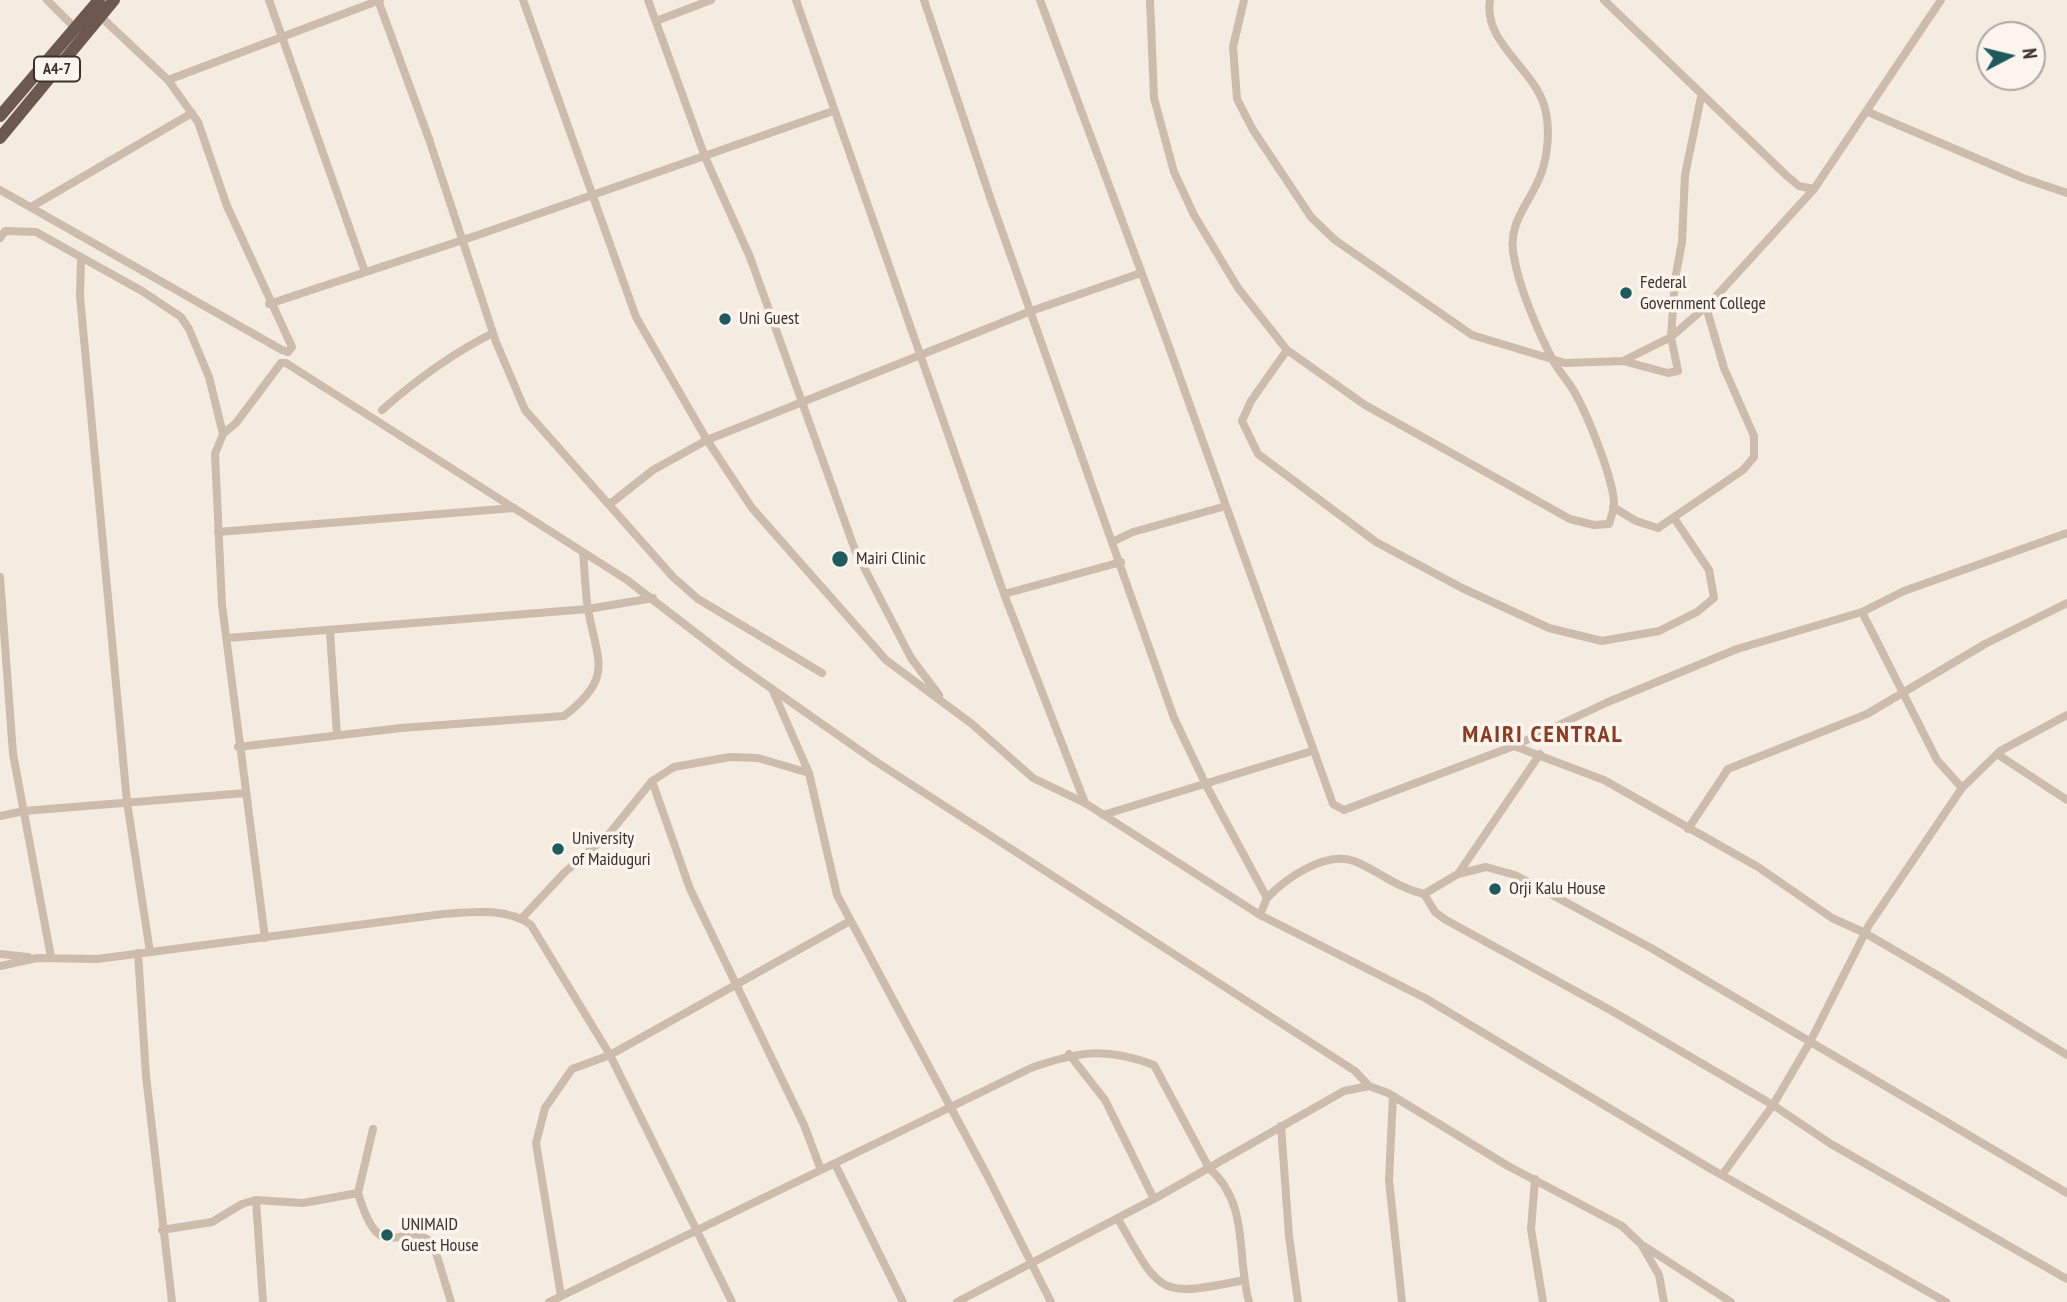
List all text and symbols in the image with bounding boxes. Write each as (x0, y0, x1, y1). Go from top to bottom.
north arrow (1976, 21, 2046, 91)
text: N (2017, 47, 2042, 60)
road number: A4-7 (34, 57, 80, 82)
place label: Federal Government College (1640, 272, 1766, 314)
marker: Federal Government College (1618, 285, 1634, 301)
place label: Uni Guest (739, 308, 799, 330)
marker: Uni Guest (717, 311, 733, 327)
place label: Mairi Clinic (856, 548, 926, 570)
marker: Mairi Clinic (830, 549, 850, 569)
district label: MAIRI CENTRAL (1464, 721, 1622, 749)
place label: University of Maiduguri (572, 828, 651, 870)
marker: University of Maiduguri (550, 841, 566, 857)
place label: Orji Kalu House (1509, 878, 1606, 900)
marker: Orji Kalu House (1487, 881, 1503, 897)
place label: UNIMAID Guest House (401, 1214, 479, 1256)
marker: UNIMAID Guest House (379, 1227, 395, 1243)

